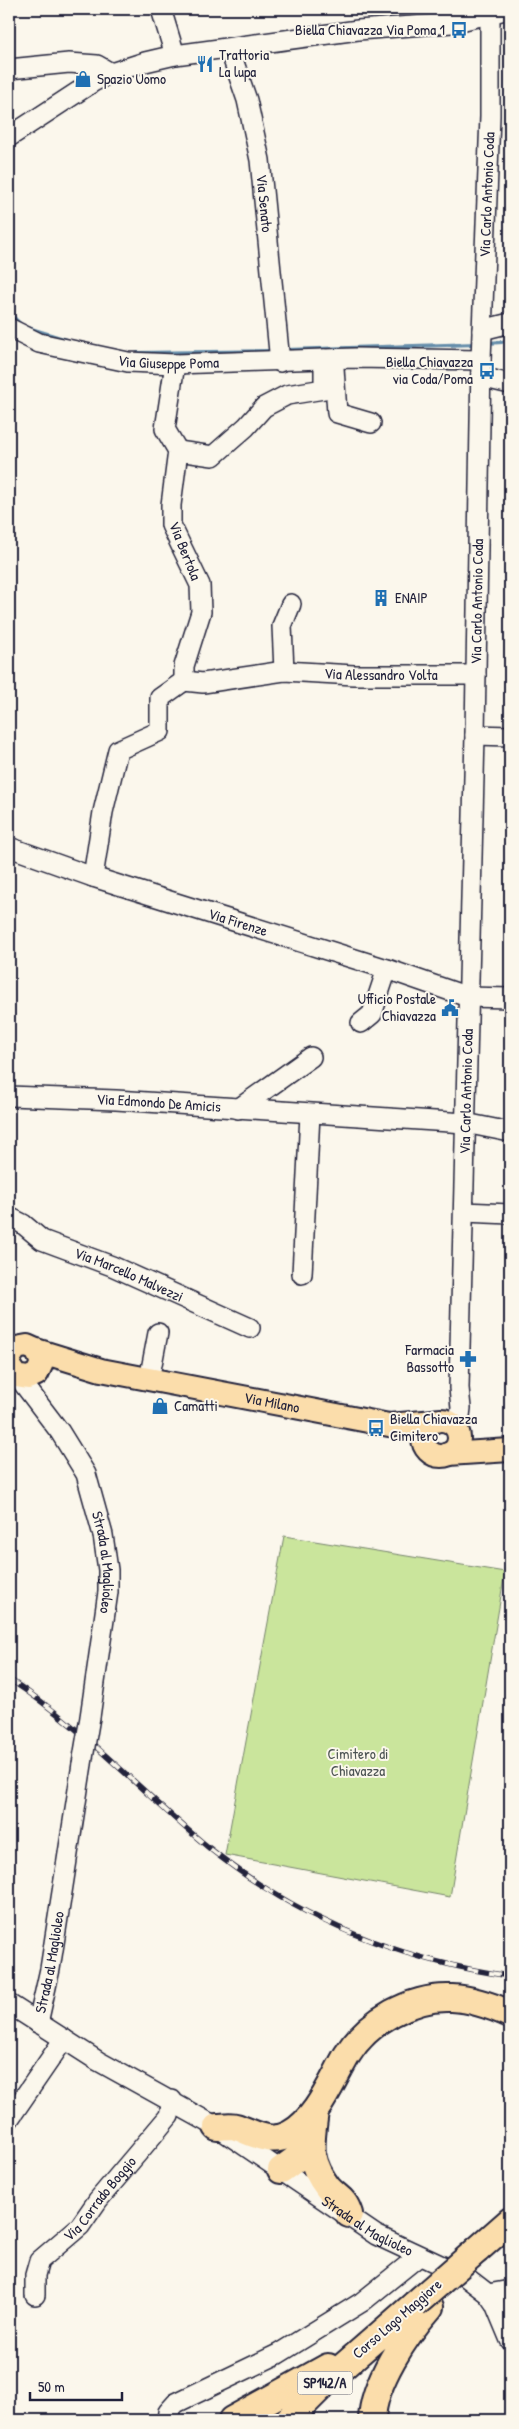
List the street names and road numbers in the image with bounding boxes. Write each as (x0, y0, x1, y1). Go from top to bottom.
street label: Via Carlo Antonio Coda (474, 131, 499, 258)
street label: Via Senato (251, 173, 278, 233)
street label: Via Giuseppe Poma (116, 349, 219, 374)
street label: Via Bertola (164, 518, 207, 583)
street label: Via Carlo Antonio Coda (465, 538, 488, 664)
street label: Via Alessandro Volta (324, 662, 438, 685)
street label: Via Firenze (206, 903, 270, 941)
street label: Via Carlo Antonio Coda (454, 1028, 478, 1154)
street label: Via Edmondo De Amicis (96, 1088, 222, 1117)
street label: Via Marcello Malvezzi (72, 1242, 187, 1307)
street label: Via Milano (242, 1387, 302, 1418)
street label: Strada al Maglioleo (87, 1509, 119, 1615)
street label: Strada al Maglioleo (30, 1910, 69, 2015)
street label: Via Corrado Boggio (59, 2151, 141, 2246)
street label: Strada al Maglioleo (318, 2190, 417, 2261)
street label: Corso Lago Maggiore (347, 2274, 446, 2363)
road number: SP142/A (298, 2372, 352, 2394)

